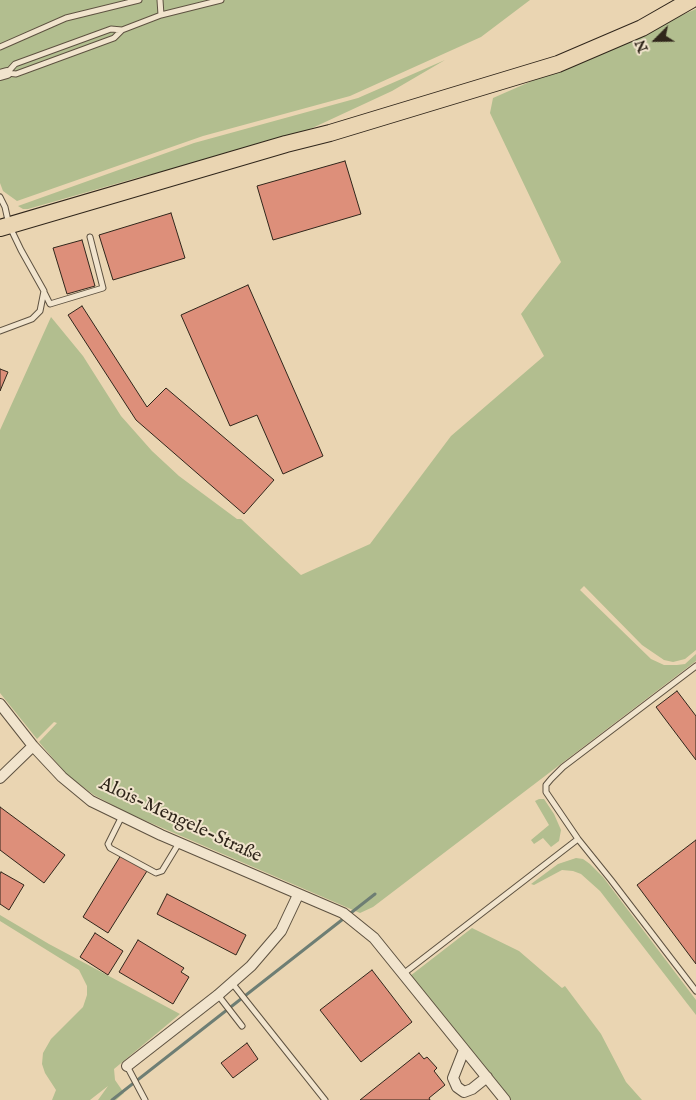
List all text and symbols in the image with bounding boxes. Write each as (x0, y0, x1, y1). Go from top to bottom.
north arrow (631, 15, 681, 65)
text: N (632, 37, 653, 55)
street label: Alois-Mengele-Straße (95, 773, 265, 869)

